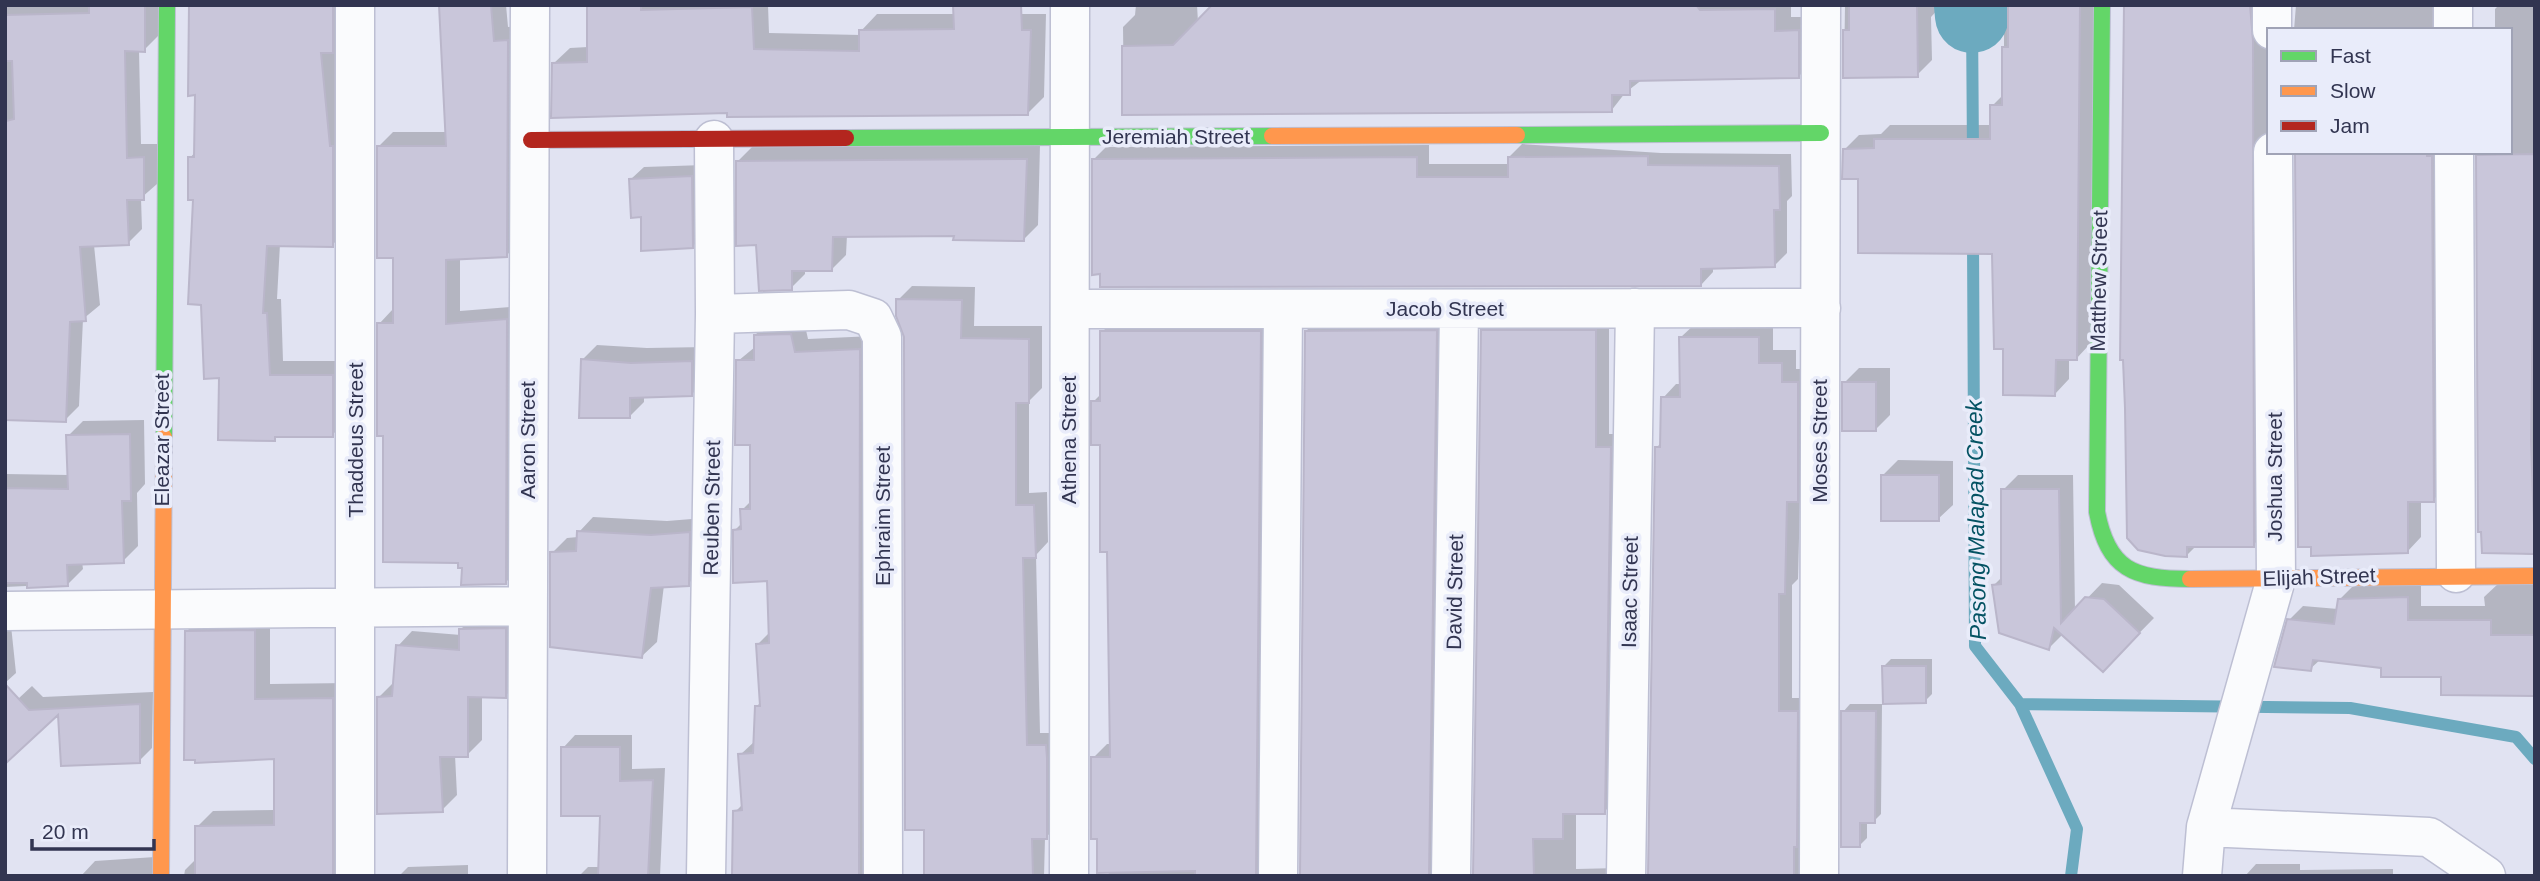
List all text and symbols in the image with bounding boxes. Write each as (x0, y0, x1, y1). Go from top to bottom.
legend (2267, 28, 2512, 154)
text: Fast (2330, 44, 2371, 67)
text: Slow (2330, 79, 2376, 102)
text: Jam (2330, 114, 2370, 137)
street label: Jeremiah Street (1102, 125, 1250, 148)
street label: Matthew Street (2086, 210, 2111, 352)
street label: Jacob Street (1386, 297, 1504, 320)
street label: Thaddeus Street (344, 362, 367, 518)
street label: Eleazar Street (150, 373, 173, 507)
street label: Athena Street (1057, 376, 1080, 504)
street label: Moses Street (1808, 379, 1831, 503)
street label: Aaron Street (516, 381, 539, 499)
water label: Pasong Malapad Creek (1961, 398, 1991, 640)
street label: Joshua Street (2263, 412, 2286, 542)
street label: Reuben Street (699, 440, 724, 576)
street label: Ephraim Street (871, 446, 894, 586)
street label: David Street (1442, 534, 1467, 650)
street label: Isaac Street (1617, 536, 1642, 648)
street label: Elijah Street (2262, 563, 2376, 590)
scale bar (32, 808, 154, 852)
text: 20 m (42, 820, 89, 843)

